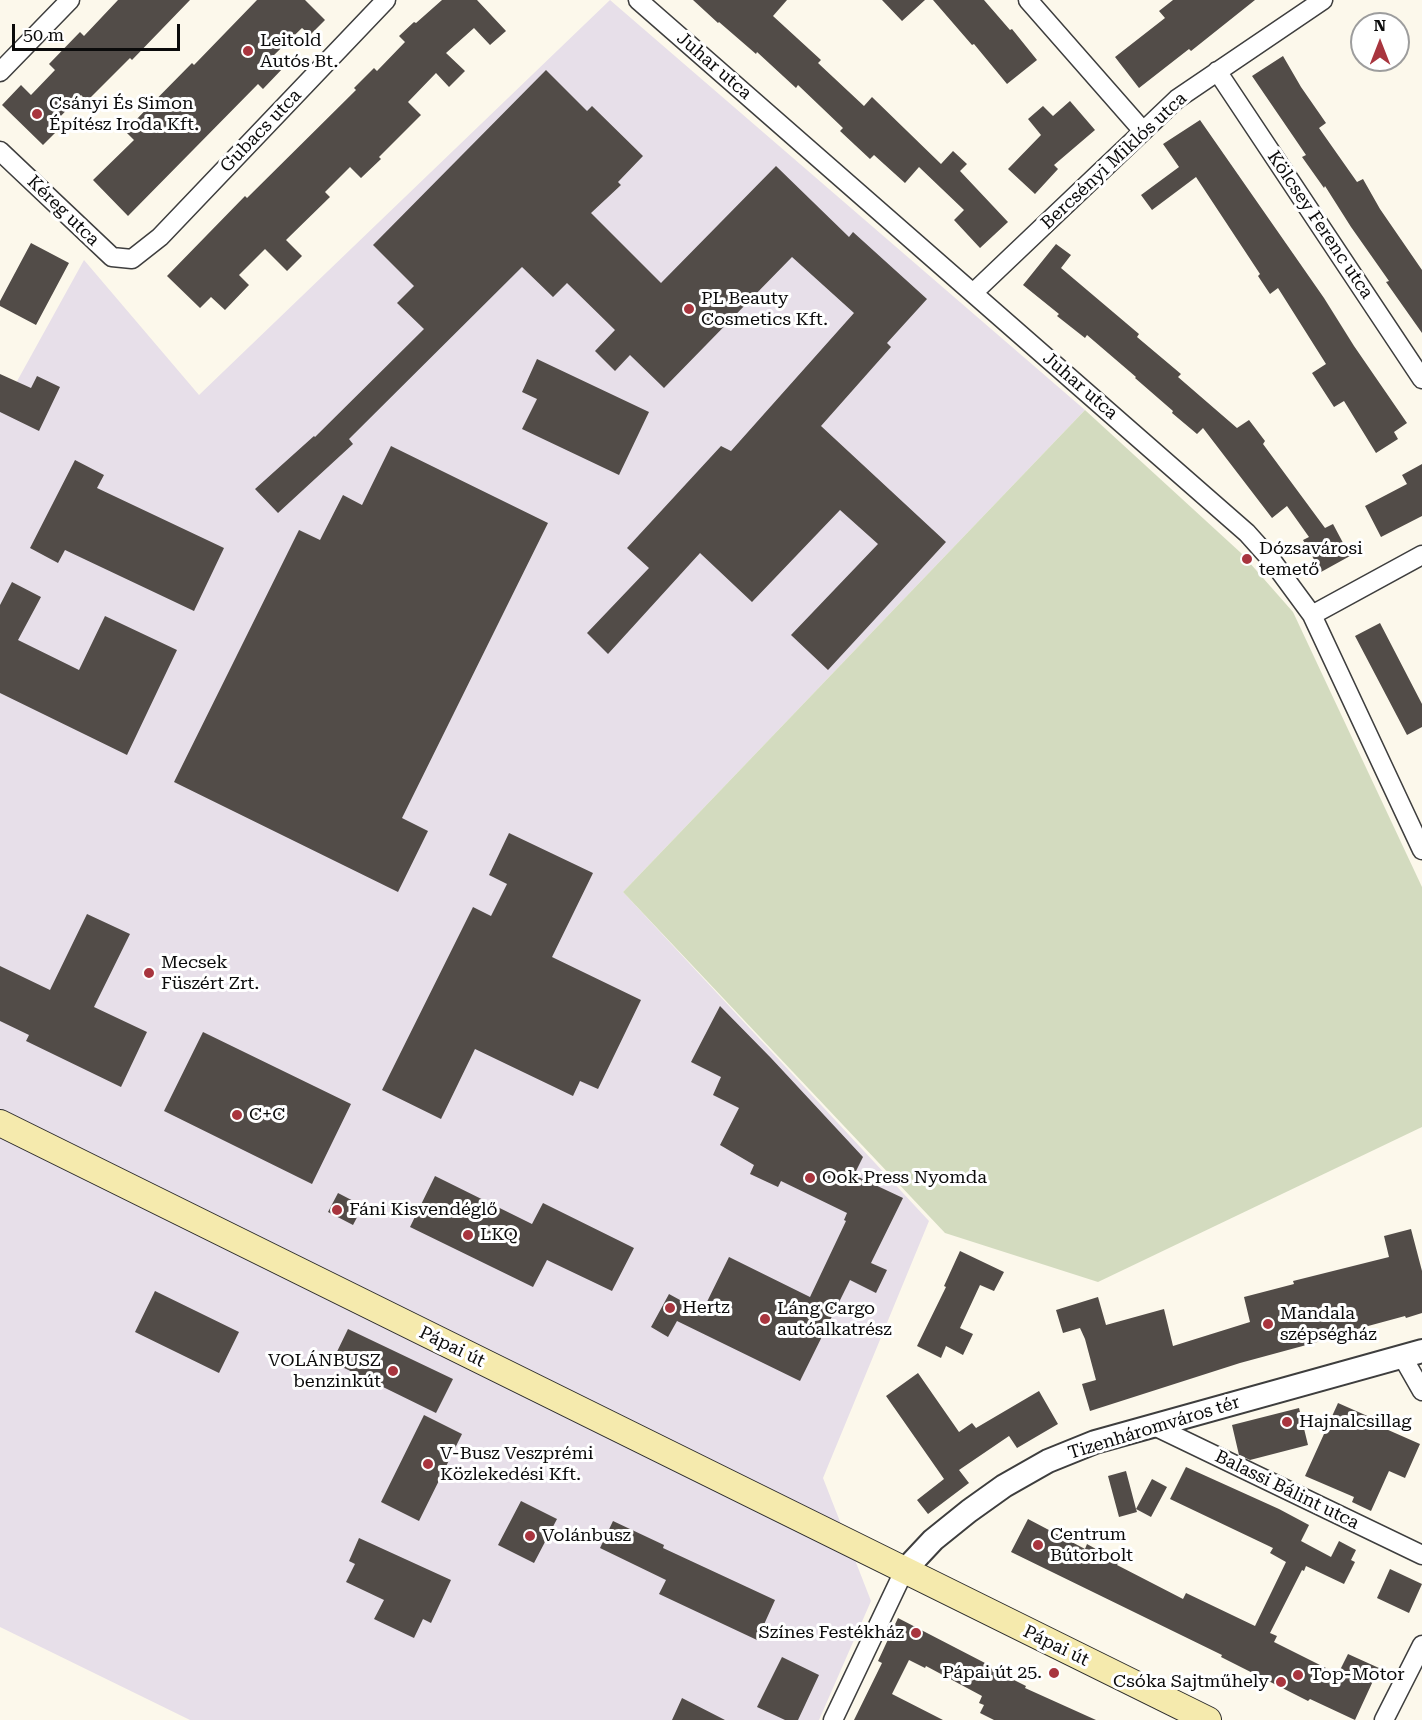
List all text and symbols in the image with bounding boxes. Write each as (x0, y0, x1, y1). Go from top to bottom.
scale bar (15, 12, 183, 50)
north arrow (1350, 12, 1410, 72)
text: N (1374, 16, 1386, 35)
text: 50 m (23, 24, 64, 45)
street label: Juhar utca (672, 28, 756, 104)
place label: Leitold Autós Bt. (260, 30, 338, 72)
marker: Leitold Autós Bt. (241, 44, 255, 58)
street label: Gubacs utca (216, 85, 306, 177)
street label: Bercsényi Miklós utca (1037, 88, 1191, 234)
place label: Csányi És Simon Építész Iroda Kft. (49, 93, 199, 136)
marker: Csányi És Simon Építész Iroda Kft. (30, 107, 44, 121)
street label: Kölcsey Ferenc utca (1262, 147, 1378, 303)
street label: Kéreg utca (22, 171, 104, 251)
place label: PL Beauty Cosmetics Kft. (701, 288, 828, 330)
marker: PL Beauty Cosmetics Kft. (682, 302, 696, 316)
street label: Juhar utca (1038, 348, 1122, 424)
place label: Dózsavárosi temető (1259, 538, 1363, 580)
marker: Dózsavárosi temető (1240, 552, 1254, 566)
place label: Mecsek Füszért Zrt. (161, 952, 259, 994)
marker: Mecsek Füszért Zrt. (142, 966, 156, 980)
place label: C+C (249, 1104, 285, 1126)
marker: C+C (230, 1108, 244, 1122)
place label: Ook Press Nyomda (822, 1167, 987, 1189)
marker: Ook Press Nyomda (803, 1171, 817, 1185)
place label: Fáni Kisvendéglő (349, 1199, 498, 1221)
marker: Fáni Kisvendéglő (330, 1203, 344, 1217)
place label: LKQ (480, 1224, 518, 1246)
marker: LKQ (461, 1228, 475, 1242)
place label: Hertz (682, 1297, 730, 1319)
place label: Láng Cargo autóalkatrész (777, 1298, 892, 1340)
marker: Hertz (663, 1301, 677, 1315)
place label: Mandala szépségház (1280, 1303, 1377, 1346)
marker: Láng Cargo autóalkatrész (758, 1312, 772, 1326)
marker: Mandala szépségház (1261, 1317, 1275, 1331)
street label: Pápai út (416, 1322, 488, 1372)
place label: VOLÁNBUSZ benzinkút (268, 1350, 381, 1392)
marker: VOLÁNBUSZ benzinkút (386, 1364, 400, 1378)
street label: Tizenháromváros tér (1066, 1392, 1242, 1464)
place label: Hajnalcsillag (1299, 1411, 1411, 1433)
marker: Hajnalcsillag (1280, 1415, 1294, 1429)
place label: V-Busz Veszprémi Közlekedési Kft. (440, 1443, 594, 1486)
street label: Balassi Bálint utca (1211, 1446, 1363, 1534)
marker: V-Busz Veszprémi Közlekedési Kft. (421, 1457, 435, 1471)
place label: Centrum Bútorbolt (1050, 1524, 1133, 1567)
place label: Volánbusz (542, 1525, 631, 1547)
marker: Volánbusz (523, 1529, 537, 1543)
marker: Centrum Bútorbolt (1031, 1538, 1045, 1552)
street label: Pápai út (1020, 1621, 1092, 1671)
place label: Színes Festékház (759, 1622, 904, 1644)
marker: Színes Festékház (909, 1626, 923, 1640)
place label: Pápai út 25. (942, 1662, 1042, 1684)
place label: Top-Motor (1310, 1664, 1405, 1686)
marker: Pápai út 25. (1047, 1666, 1061, 1680)
marker: Top-Motor (1291, 1668, 1305, 1682)
place label: Csóka Sajtműhely (1113, 1671, 1269, 1693)
marker: Csóka Sajtműhely (1274, 1675, 1288, 1689)

